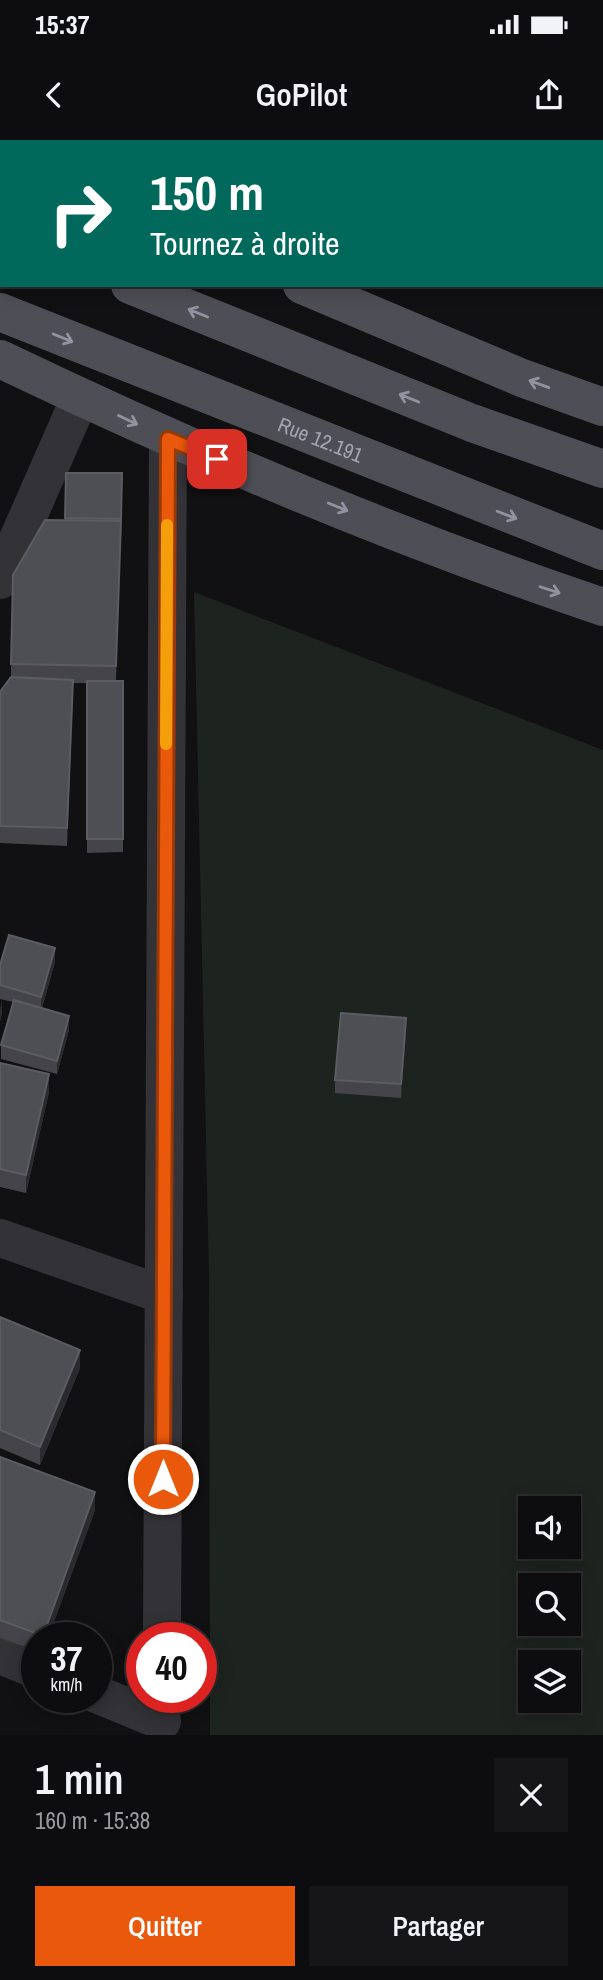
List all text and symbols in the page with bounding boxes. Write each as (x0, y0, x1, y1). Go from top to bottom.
text: 15:37 (35, 7, 90, 42)
text: GoPilot (256, 73, 347, 116)
icon: back (35, 76, 73, 114)
icon: share (530, 76, 568, 114)
text: 150 m (150, 159, 264, 225)
icon: right (35, 168, 126, 259)
text: Tournez à droite (150, 222, 340, 265)
one-way arrow (188, 305, 209, 318)
one-way arrow (52, 332, 74, 345)
one-way arrow (528, 377, 550, 389)
one-way arrow (399, 390, 420, 403)
street label: Rue 12.191 (274, 409, 368, 469)
one-way arrow (117, 414, 138, 428)
pin (187, 429, 247, 489)
icon: arrive (198, 440, 236, 478)
one-way arrow (327, 502, 349, 515)
one-way arrow (495, 510, 517, 523)
one-way arrow (539, 584, 561, 597)
position arrow (126, 1442, 200, 1516)
map controls (518, 1496, 581, 1713)
button: sound (518, 1496, 581, 1559)
button: search (518, 1573, 581, 1636)
speed limit sign: 40 (126, 1622, 217, 1713)
text: 37 (51, 1635, 82, 1682)
button: layers (518, 1650, 581, 1713)
text: km/h (51, 1672, 83, 1697)
text: 1 min (35, 1751, 124, 1807)
button: close (494, 1758, 568, 1832)
text: 160 m · 15:38 (35, 1805, 150, 1836)
button: Quitter (35, 1886, 295, 1966)
button: Partager (309, 1886, 568, 1966)

